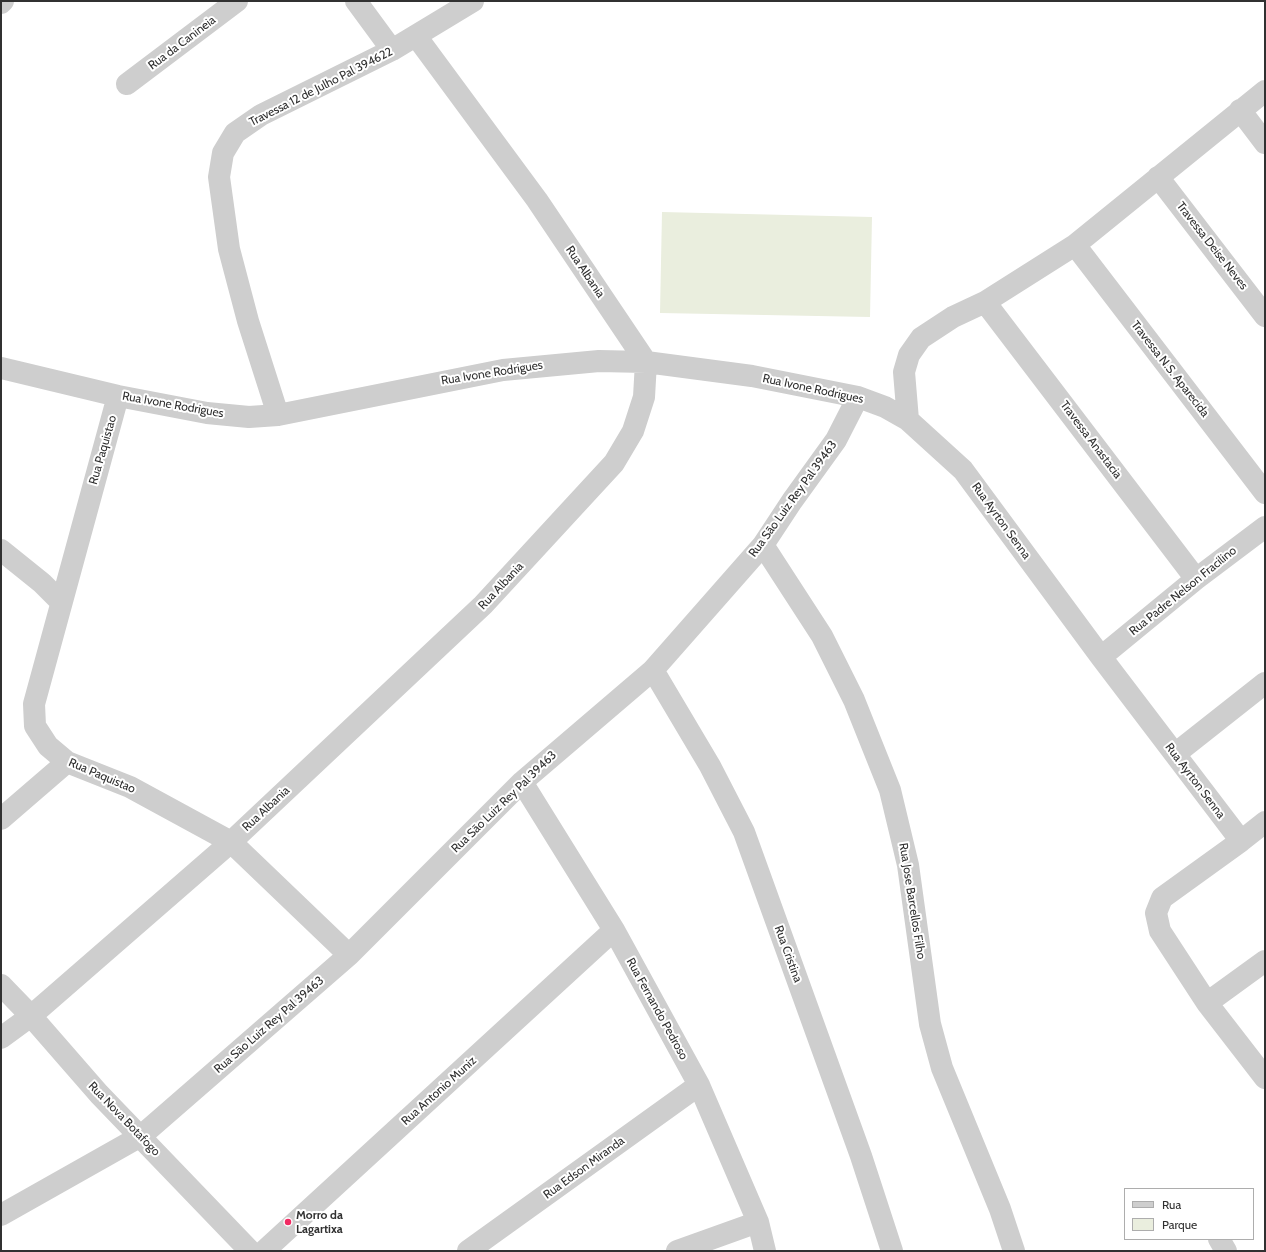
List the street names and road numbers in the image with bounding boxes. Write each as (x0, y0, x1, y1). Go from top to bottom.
street label: Rua da Canineia (146, 13, 218, 73)
street label: Travessa 12 de Julho Pal 394622 (247, 45, 395, 129)
street label: Travessa Deise Neves (1173, 199, 1251, 293)
street label: Rua Albania (562, 243, 608, 301)
street label: Travessa N.S. Aparecida (1128, 318, 1212, 420)
street label: Rua Ivone Rodrigues (440, 358, 544, 388)
street label: Rua Ivone Rodrigues (761, 371, 865, 407)
street label: Rua Ivone Rodrigues (121, 389, 225, 421)
street label: Travessa Anastacia (1057, 398, 1125, 482)
street label: Rua Paquistao (86, 414, 120, 486)
street label: Rua Sāo Luiz Rey Pal 39463 (746, 438, 840, 560)
street label: Rua Ayrton Senna (968, 480, 1034, 562)
street label: Rua Padre Nelson Fracilino (1127, 543, 1239, 639)
street label: Rua Albania (475, 559, 527, 613)
street label: Rua Ayrton Senna (1162, 740, 1228, 822)
street label: Rua Sāo Luiz Rey Pal 39463 (448, 748, 560, 856)
street label: Rua Paquistao (66, 755, 138, 797)
street label: Rua Albania (239, 783, 293, 835)
street label: Rua Jose Barcellos Filho (896, 842, 928, 960)
street label: Rua Cristina (771, 924, 805, 984)
street label: Rua Fernando Pedroso (623, 956, 691, 1062)
street label: Rua Sāo Luiz Rey Pal 39463 (211, 974, 327, 1076)
street label: Rua Antonio Muniz (399, 1054, 479, 1128)
street label: Rua Nova Botafogo (85, 1079, 163, 1159)
street label: Rua Edson Miranda (541, 1134, 627, 1202)

